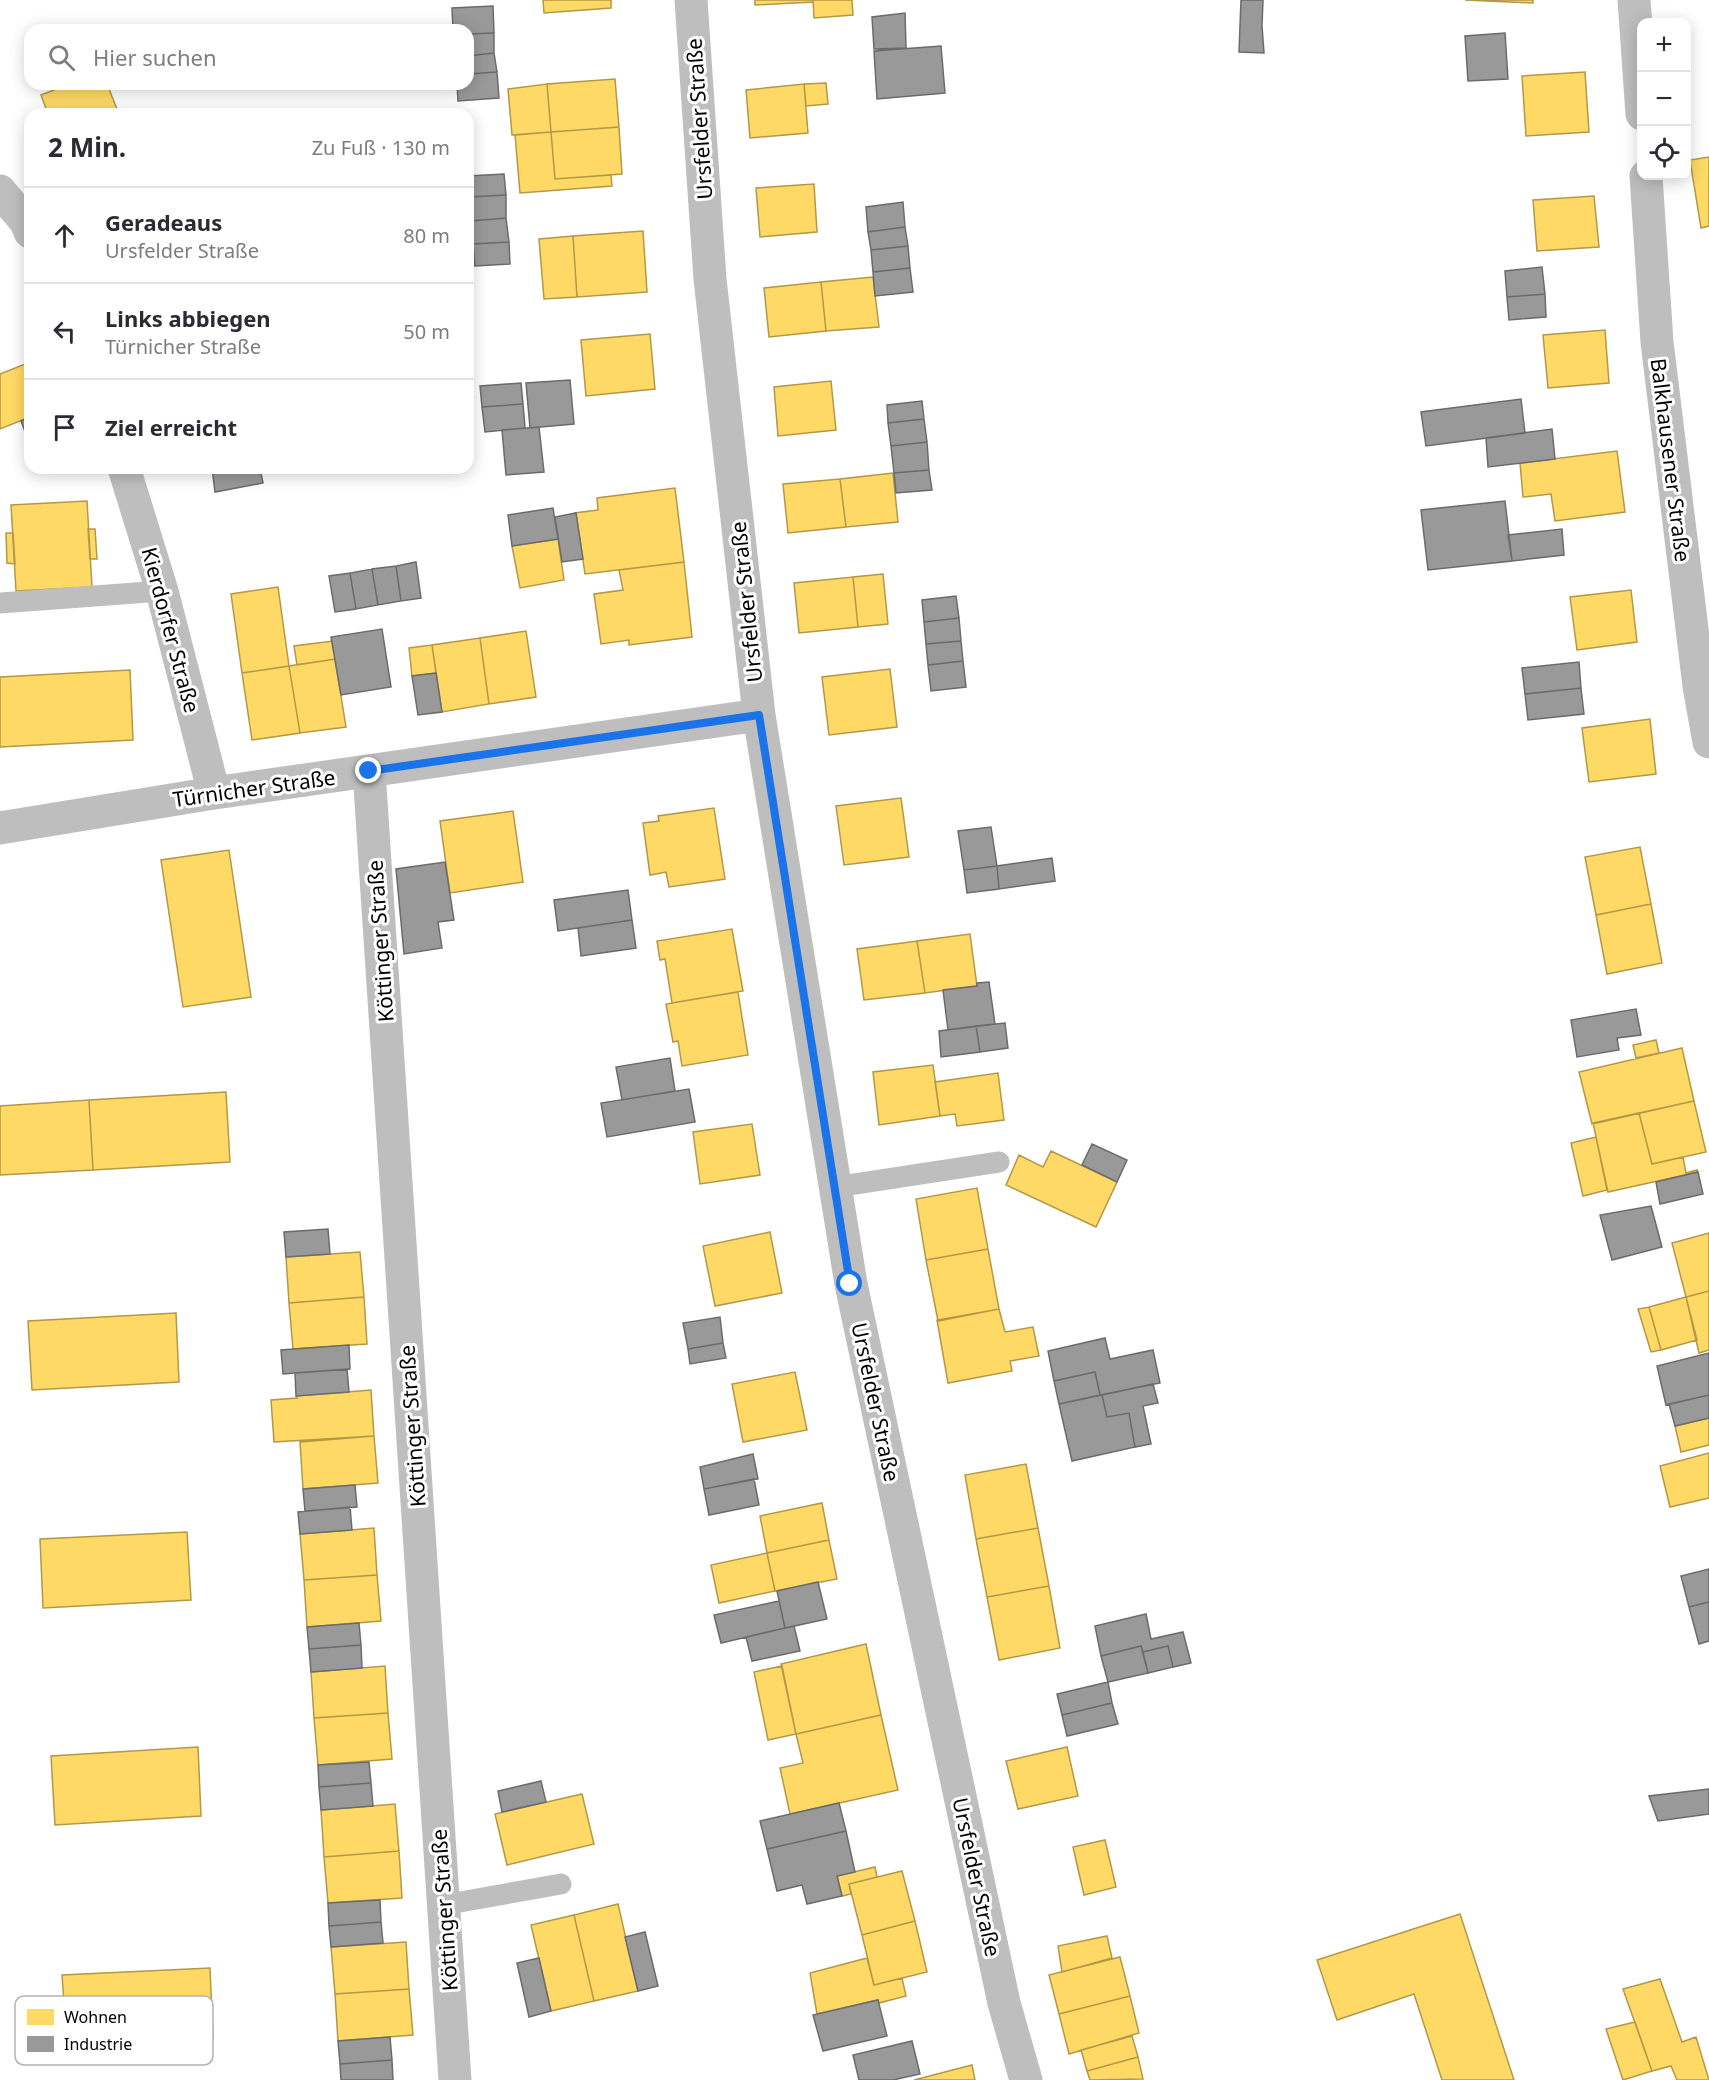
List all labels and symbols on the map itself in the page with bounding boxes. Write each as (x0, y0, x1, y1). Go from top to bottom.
street label: Ursfelder Straße (679, 37, 719, 201)
street label: Balkhausener Straße (1645, 357, 1697, 563)
street label: Ursfelder Straße (724, 520, 768, 684)
street label: Kierdorfer Straße (135, 544, 207, 716)
route end (355, 757, 381, 783)
street label: Türnicher Straße (171, 763, 337, 813)
street label: Köttinger Straße (360, 859, 400, 1023)
route start (836, 1270, 862, 1296)
street label: Ursfelder Straße (845, 1320, 907, 1484)
street label: Köttinger Straße (392, 1344, 432, 1508)
street label: Ursfelder Straße (946, 1795, 1008, 1959)
street label: Köttinger Straße (424, 1828, 464, 1992)
legend (15, 1996, 213, 2065)
text: Wohnen (64, 2006, 127, 2028)
text: Industrie (64, 2033, 132, 2055)

